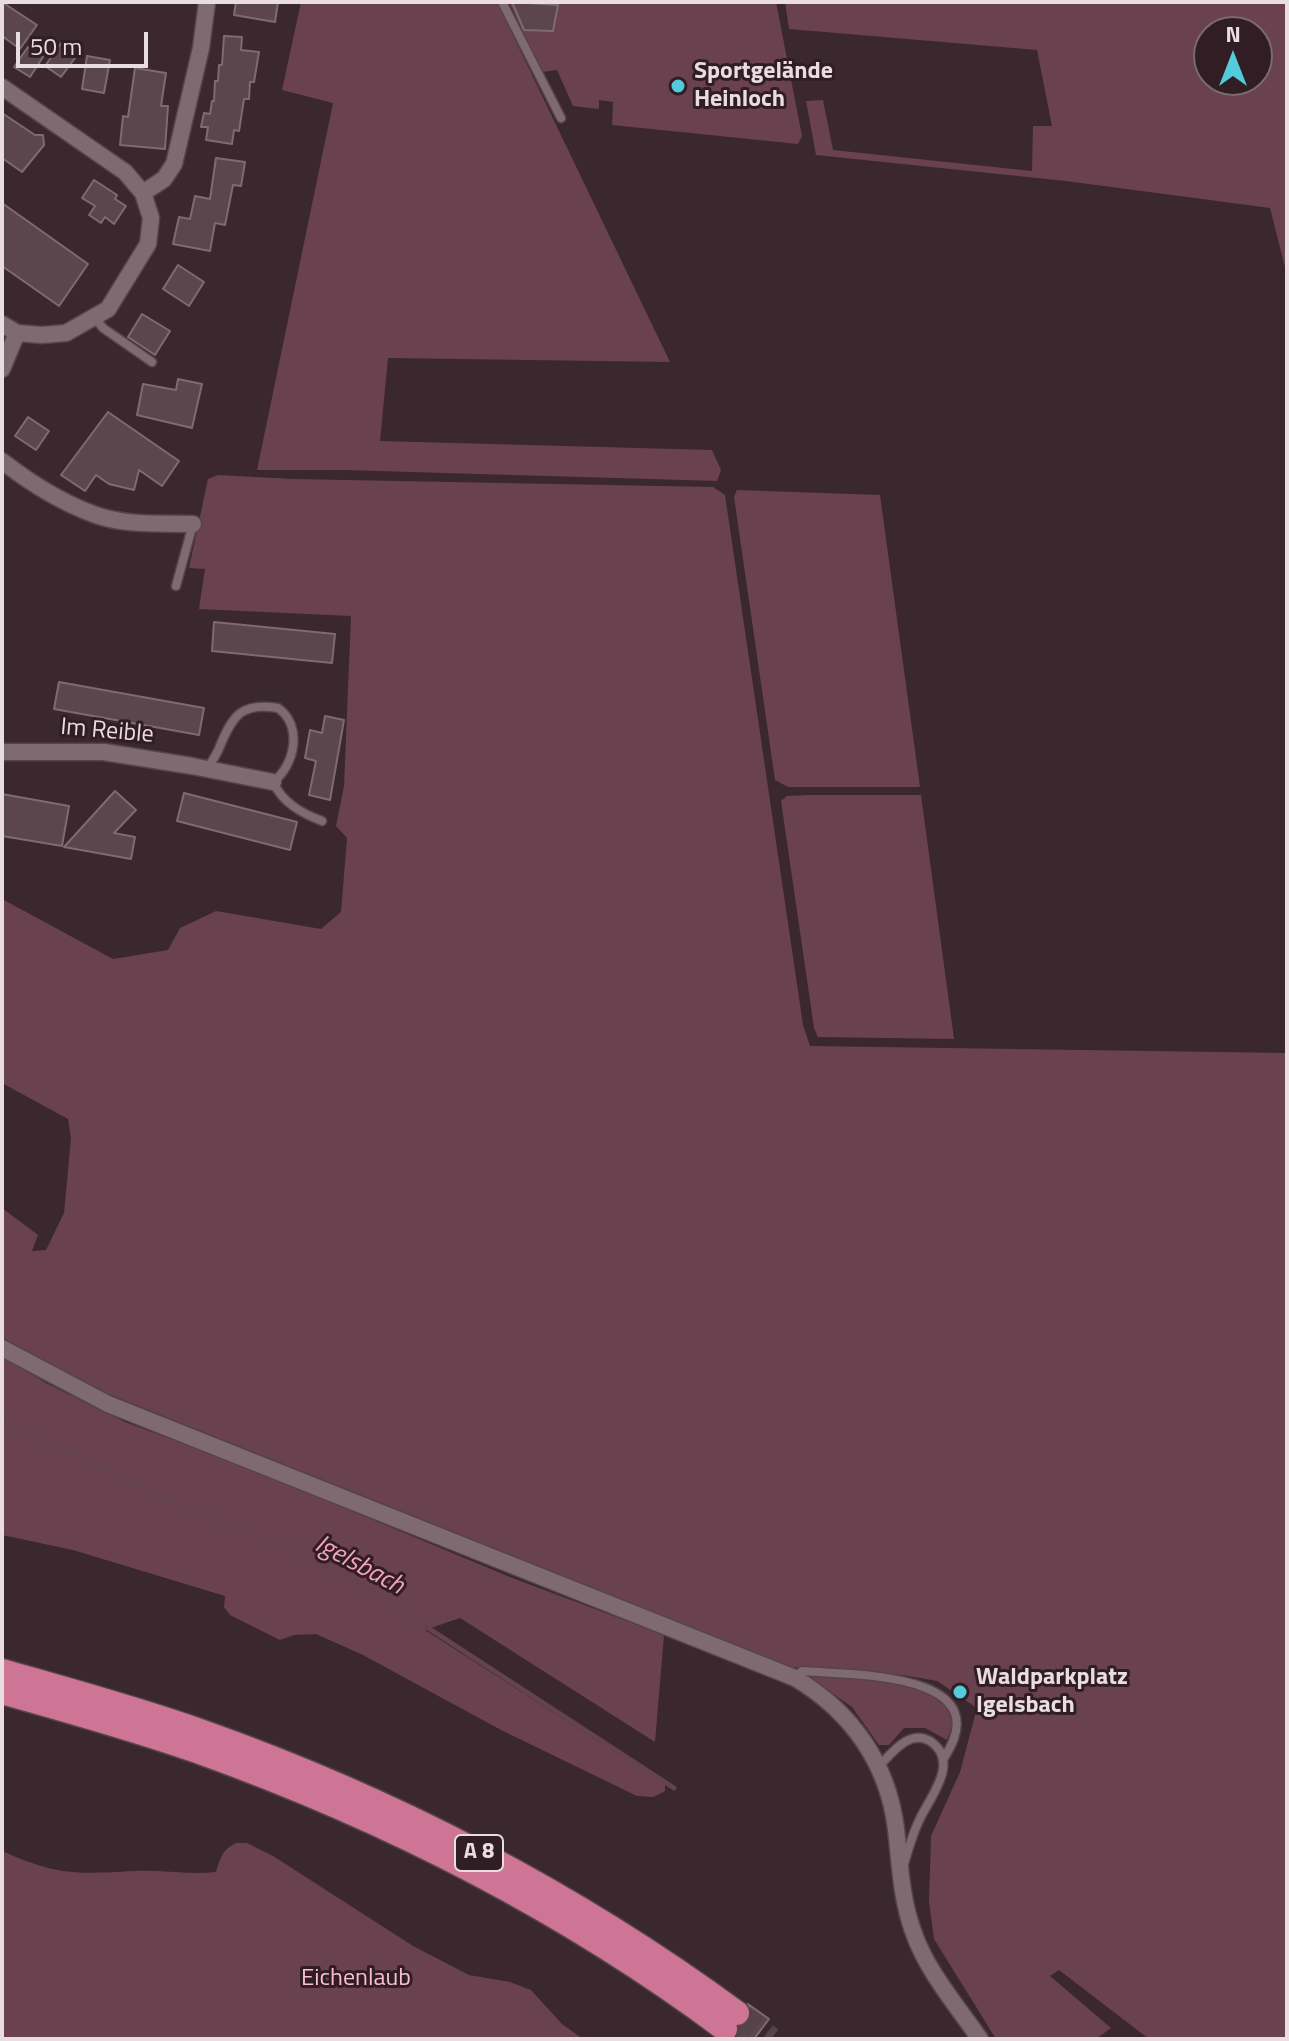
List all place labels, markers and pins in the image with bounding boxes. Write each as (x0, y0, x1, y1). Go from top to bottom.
place label: Sportgelände Heinloch (694, 58, 833, 114)
marker: Sportgelände Heinloch (669, 77, 687, 95)
place label: Waldparkplatz Igelsbach (976, 1664, 1128, 1720)
marker: Waldparkplatz Igelsbach (951, 1683, 969, 1701)

